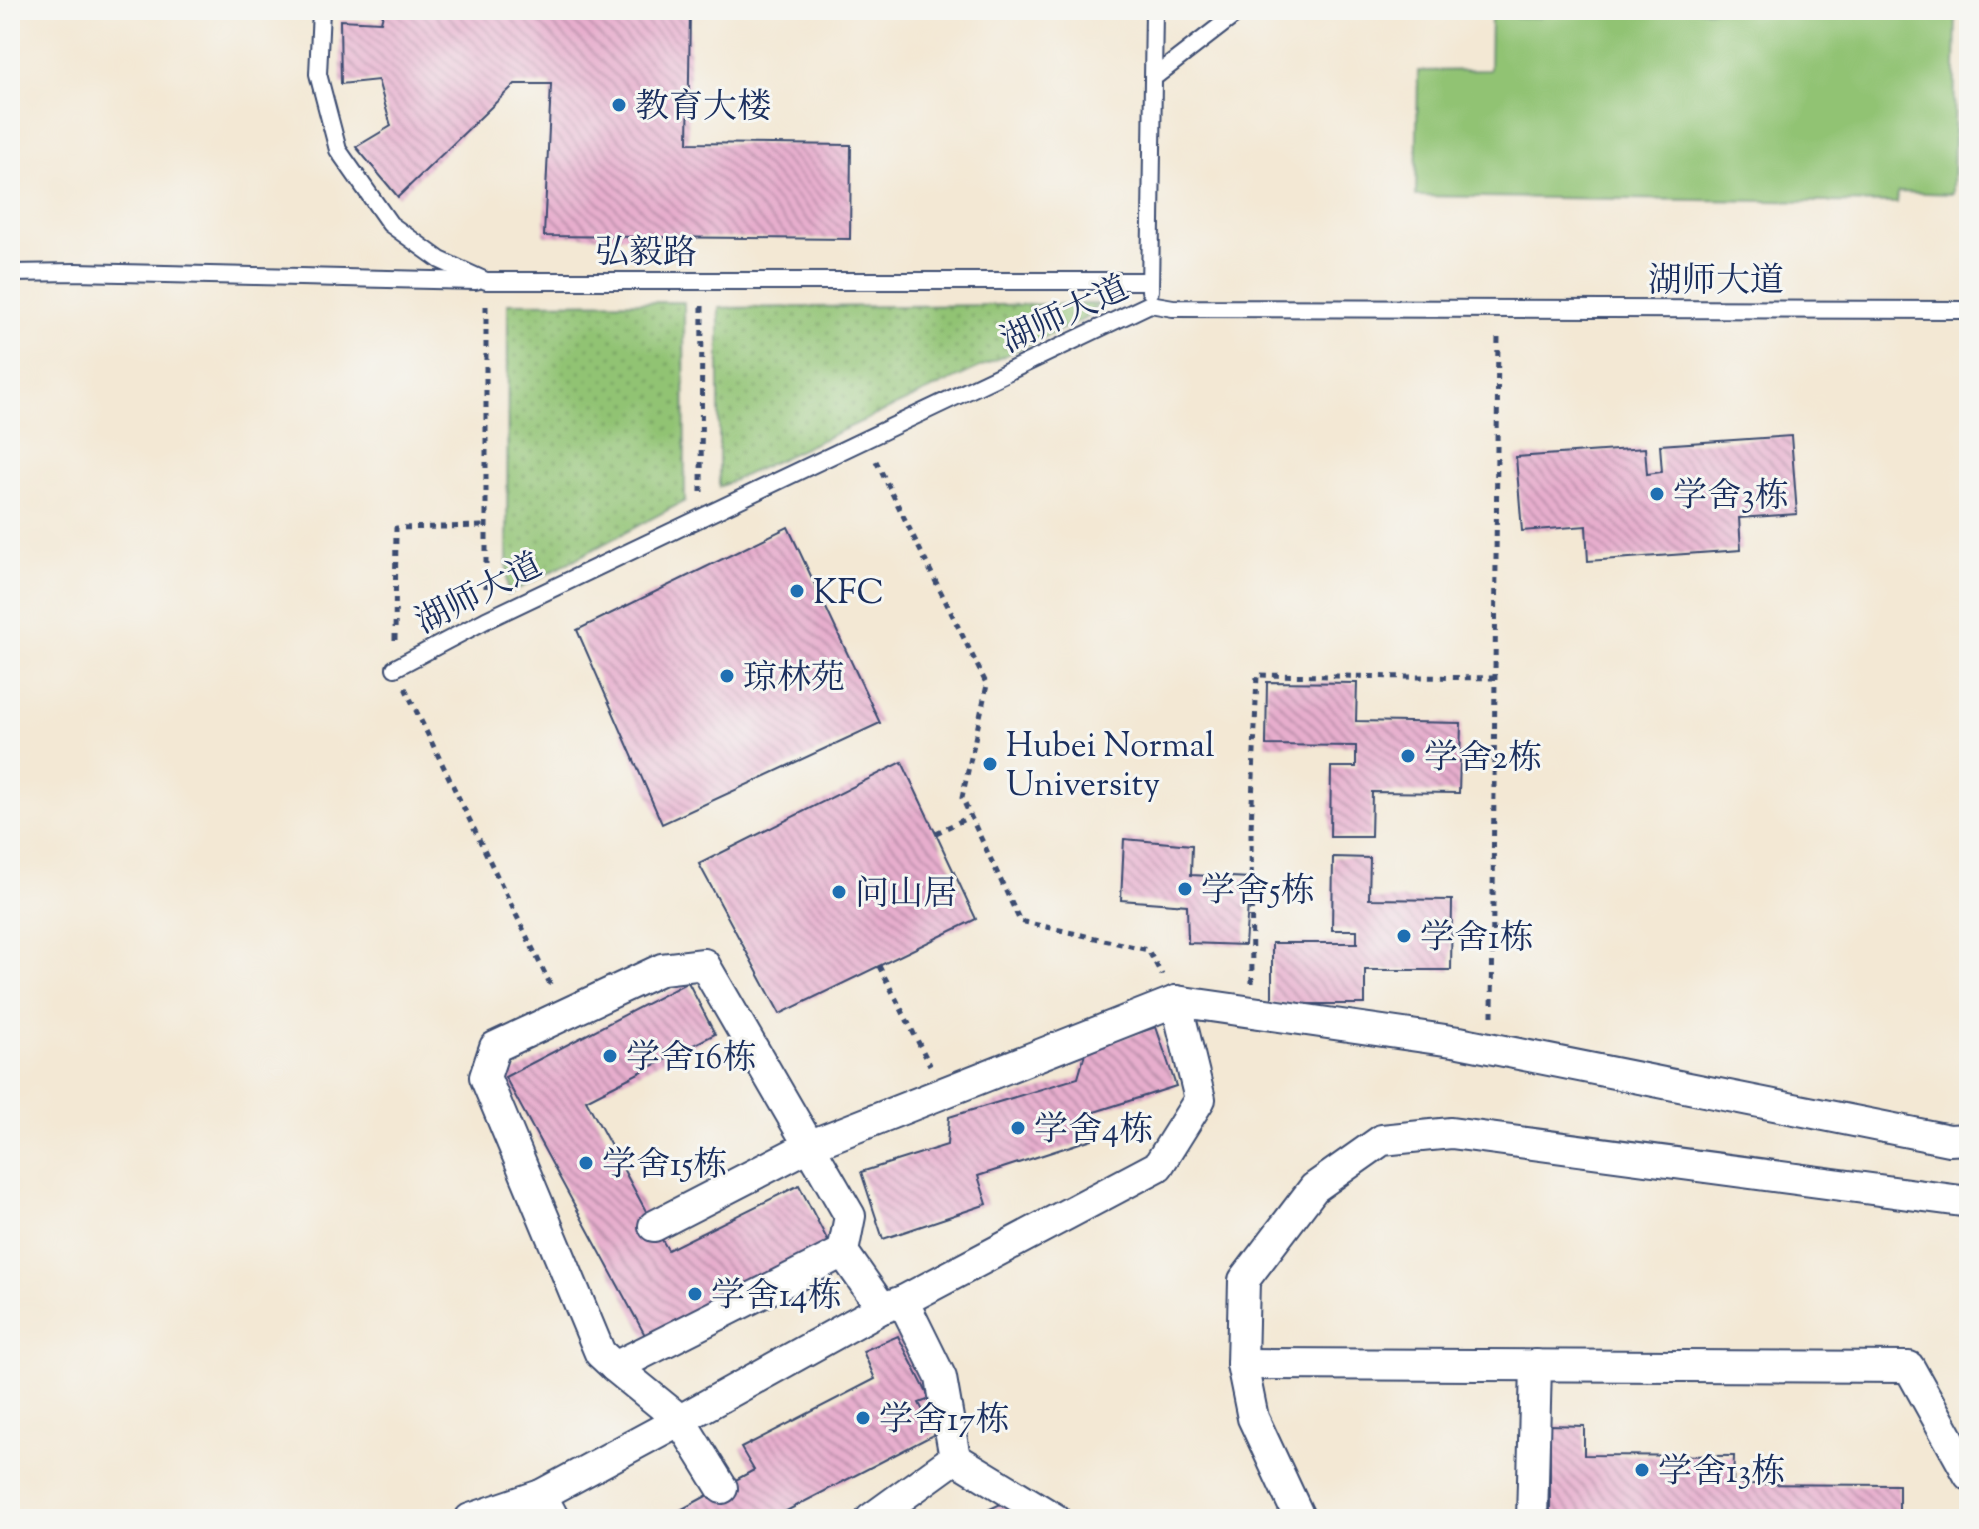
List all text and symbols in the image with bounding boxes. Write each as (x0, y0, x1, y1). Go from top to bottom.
place label: 教育大楼 (635, 84, 771, 133)
marker: 教育大楼 (610, 96, 628, 114)
street label: 弘毅路 (595, 230, 697, 279)
street label: 湖师大道 (1648, 258, 1784, 307)
street label: 湖师大道 (993, 265, 1137, 367)
place label: 学舍3栋 (1673, 473, 1789, 522)
marker: 学舍3栋 (1648, 485, 1666, 503)
street label: 湖师大道 (408, 542, 551, 648)
place label: KFC (813, 570, 884, 619)
marker: KFC (788, 582, 806, 600)
place label: 琼林苑 (743, 655, 845, 704)
marker: 琼林苑 (718, 667, 736, 685)
place label: Hubei Normal University (1006, 723, 1215, 811)
place label: 学舍2栋 (1424, 735, 1542, 784)
marker: 学舍2栋 (1399, 747, 1417, 765)
marker: Hubei Normal University (981, 755, 999, 773)
place label: 学舍5栋 (1201, 868, 1315, 917)
place label: 问山居 (855, 871, 957, 920)
marker: 学舍5栋 (1176, 880, 1194, 898)
marker: 问山居 (830, 883, 848, 901)
place label: 学舍1栋 (1420, 915, 1534, 964)
marker: 学舍1栋 (1395, 927, 1413, 945)
place label: 学舍16栋 (626, 1035, 756, 1084)
marker: 学舍16栋 (601, 1047, 619, 1065)
place label: 学舍4栋 (1034, 1107, 1153, 1156)
marker: 学舍4栋 (1009, 1119, 1027, 1137)
place label: 学舍15栋 (602, 1142, 727, 1191)
marker: 学舍15栋 (577, 1154, 595, 1172)
place label: 学舍14栋 (711, 1273, 842, 1322)
marker: 学舍14栋 (686, 1285, 704, 1303)
place label: 学舍17栋 (879, 1397, 1010, 1446)
marker: 学舍17栋 (854, 1409, 872, 1427)
place label: 学舍13栋 (1658, 1449, 1785, 1498)
marker: 学舍13栋 (1633, 1461, 1651, 1479)

